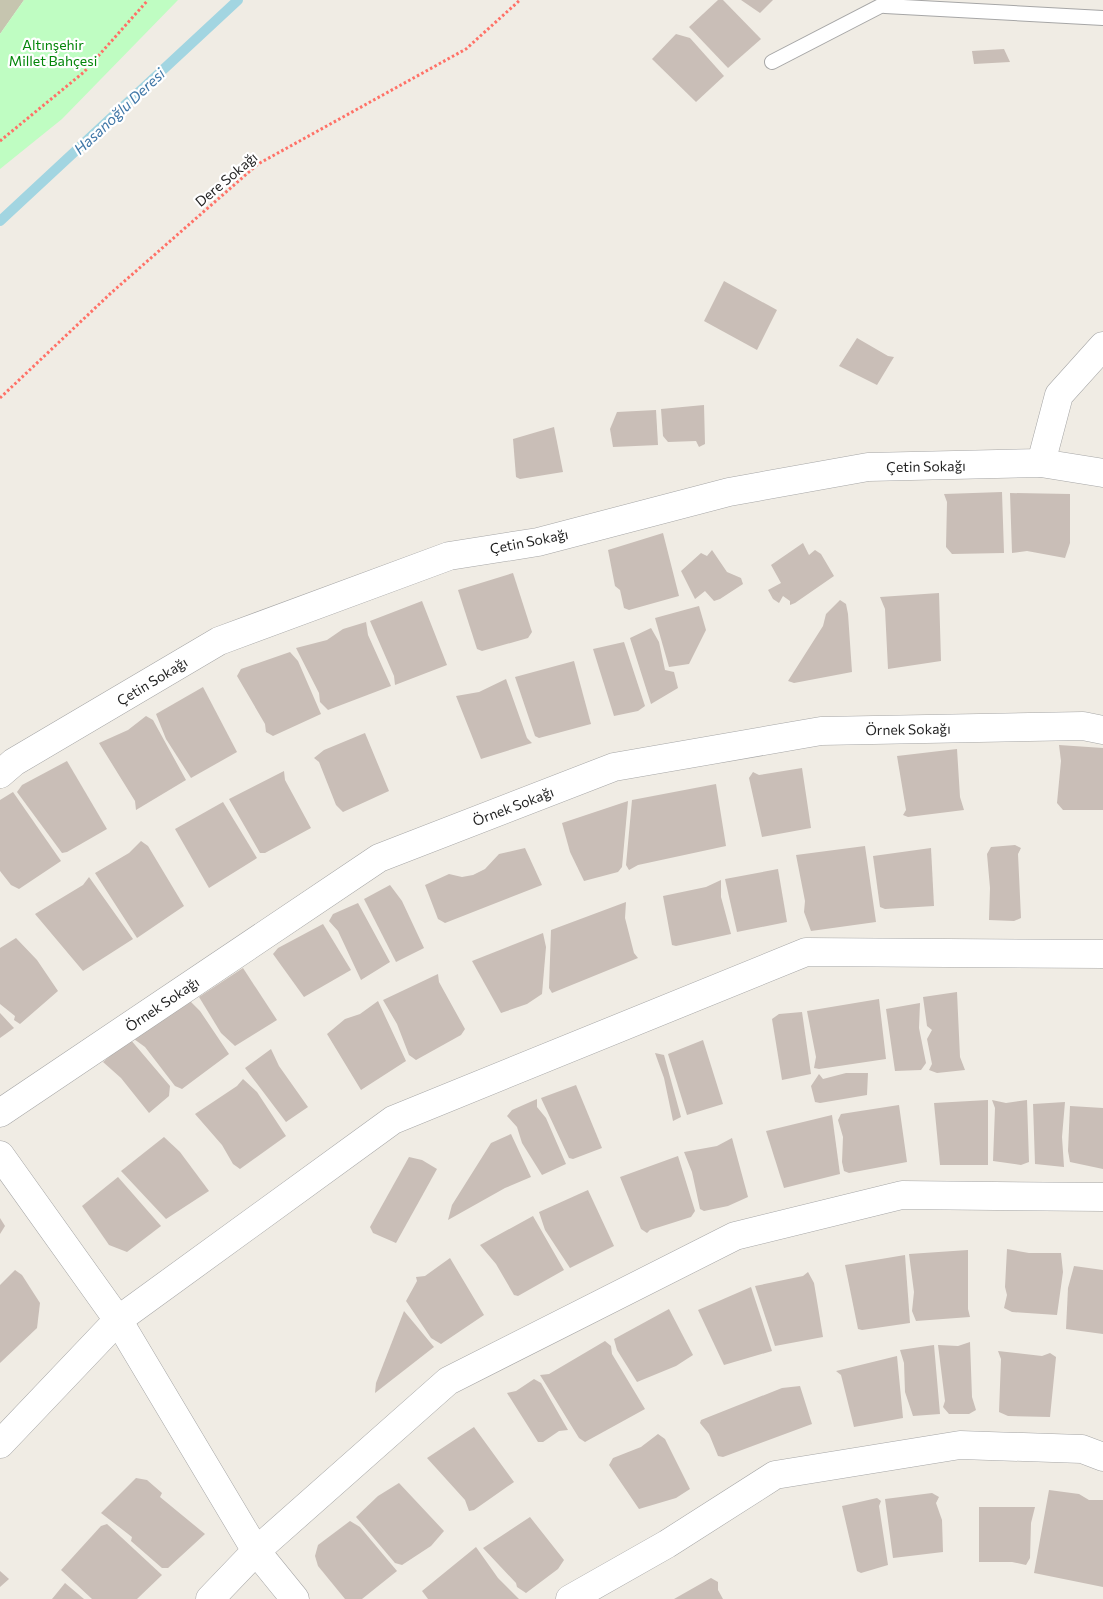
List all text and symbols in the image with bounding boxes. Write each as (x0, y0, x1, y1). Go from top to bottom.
park label: Altınşehir Millet Bahçesi (9, 36, 97, 69)
water label: Hasanoğlu Deresi (70, 63, 169, 158)
street label: Dere Sokağı (192, 148, 260, 210)
street label: Çetin Sokağı (886, 457, 966, 475)
street label: Çetin Sokağı (488, 525, 570, 557)
street label: Çetin Sokağı (114, 653, 190, 709)
street label: Örnek Sokağı (865, 720, 951, 738)
street label: Örnek Sokağı (470, 783, 556, 829)
street label: Örnek Sokağı (122, 973, 202, 1035)

